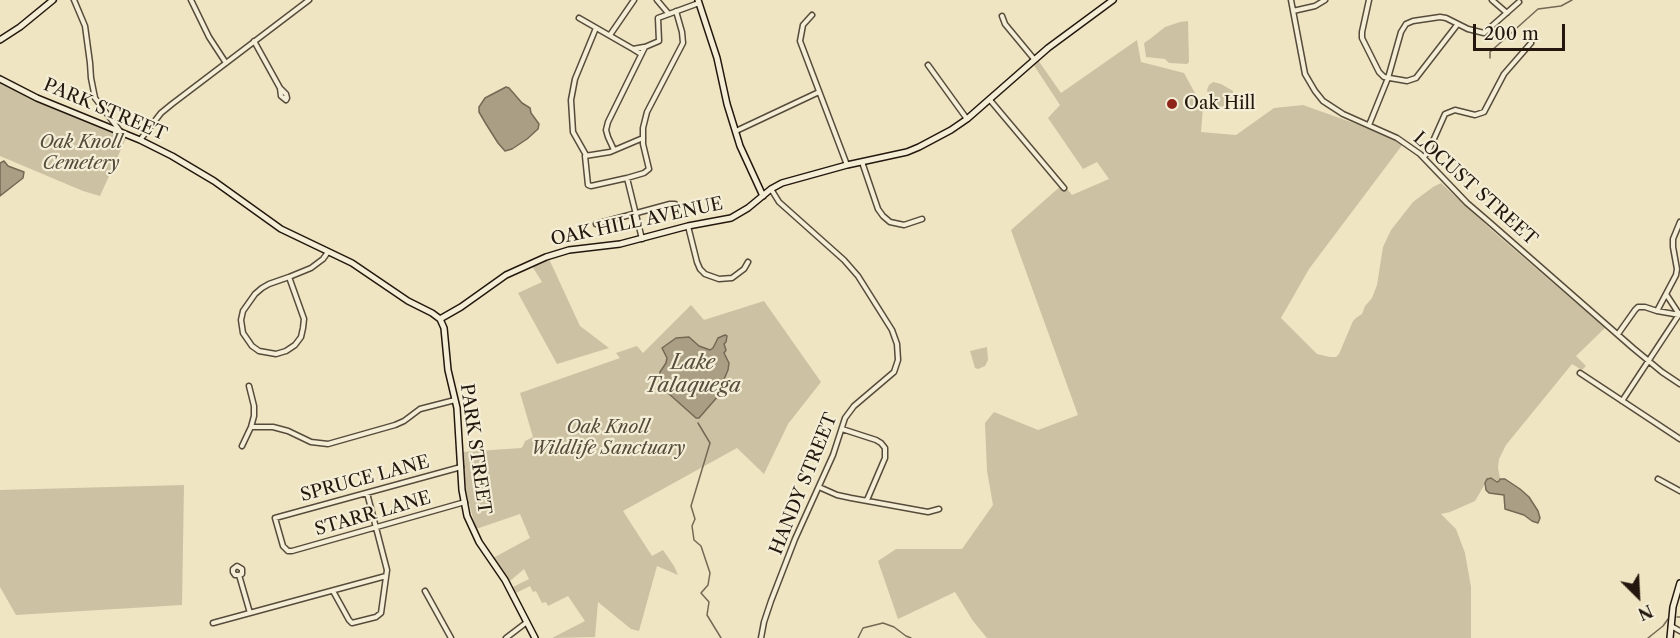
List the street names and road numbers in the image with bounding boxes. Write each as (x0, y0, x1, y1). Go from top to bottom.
street label: PARK STREET (40, 74, 170, 146)
street label: LOCUST STREET (1409, 128, 1541, 250)
street label: OAK HILL AVENUE (549, 193, 725, 251)
street label: PARK STREET (455, 382, 495, 516)
street label: HANDY STREET (766, 410, 842, 558)
street label: SPRUCE LANE (298, 451, 432, 507)
street label: STARR LANE (312, 487, 434, 541)

